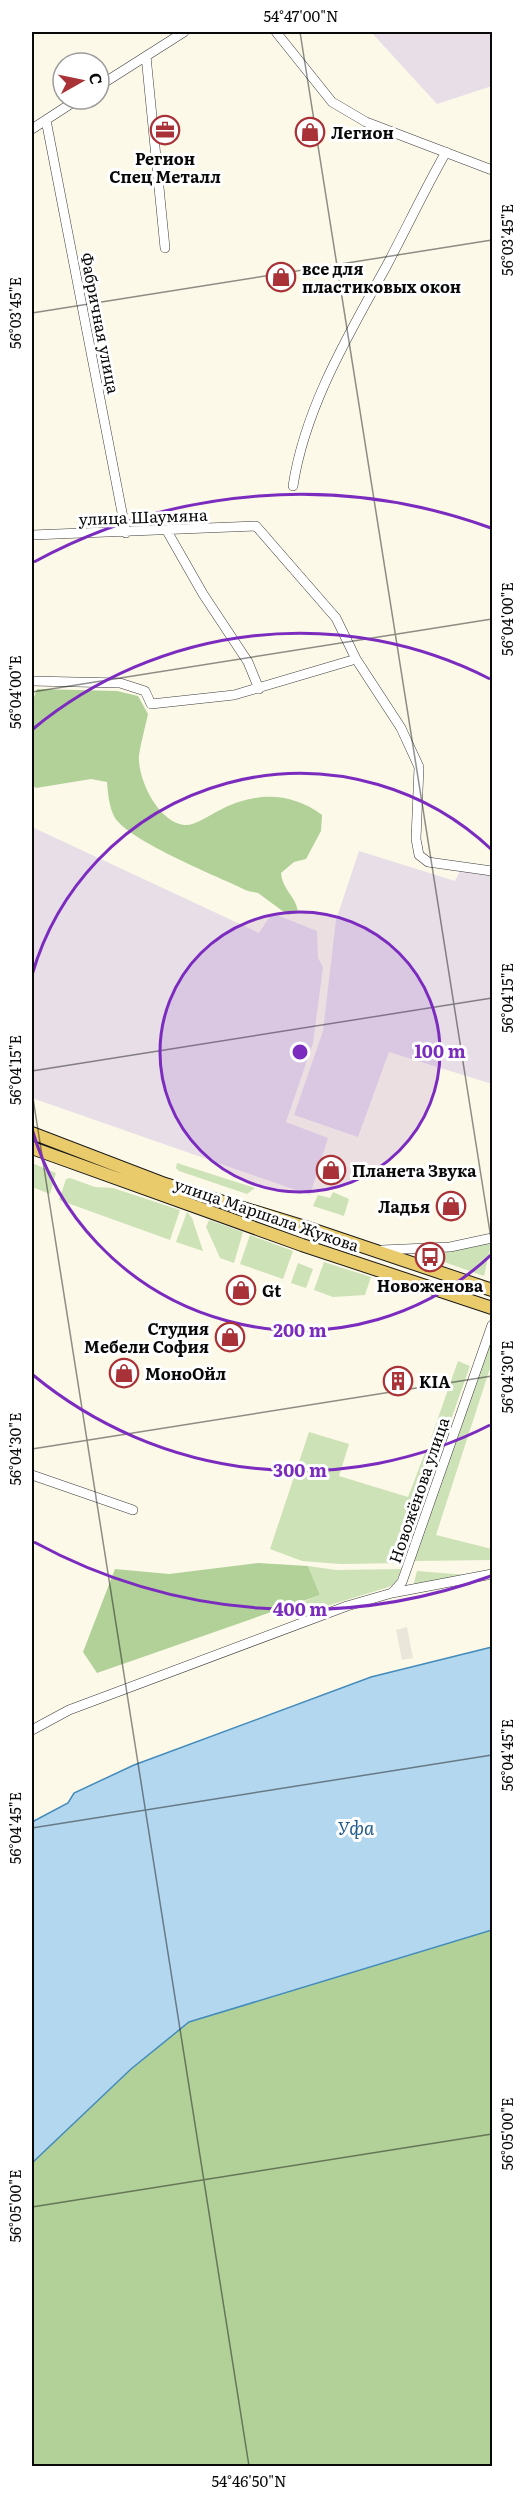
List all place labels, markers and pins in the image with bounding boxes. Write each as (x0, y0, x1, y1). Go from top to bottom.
office icon: Регион Спец Металл (149, 114, 181, 146)
shop icon: Легион (294, 116, 326, 148)
place label: Легион (331, 120, 394, 144)
place label: Регион Спец Металл (109, 146, 221, 188)
place label: все для пластиковых окон (302, 256, 461, 298)
shop icon: все для пластиковых окон (265, 261, 297, 293)
centre of rings (290, 1042, 310, 1062)
shop icon: Планета Звука (315, 1154, 347, 1186)
place label: Планета Звука (352, 1158, 477, 1182)
shop icon: Ладья (435, 1190, 467, 1222)
place label: Ладья (378, 1194, 430, 1218)
bus stop icon: Новоженова (414, 1241, 446, 1273)
place label: Новоженова (377, 1273, 484, 1297)
shop icon: Gt (225, 1274, 257, 1306)
place label: Gt (262, 1278, 281, 1302)
place label: Студия Мебели София (84, 1316, 209, 1358)
shop icon: Студия Мебели София (214, 1321, 246, 1353)
shop icon: МоноОйл (108, 1357, 140, 1389)
place label: МоноОйл (145, 1361, 226, 1385)
building icon: KIA (382, 1365, 414, 1397)
place label: KIA (419, 1369, 450, 1393)

